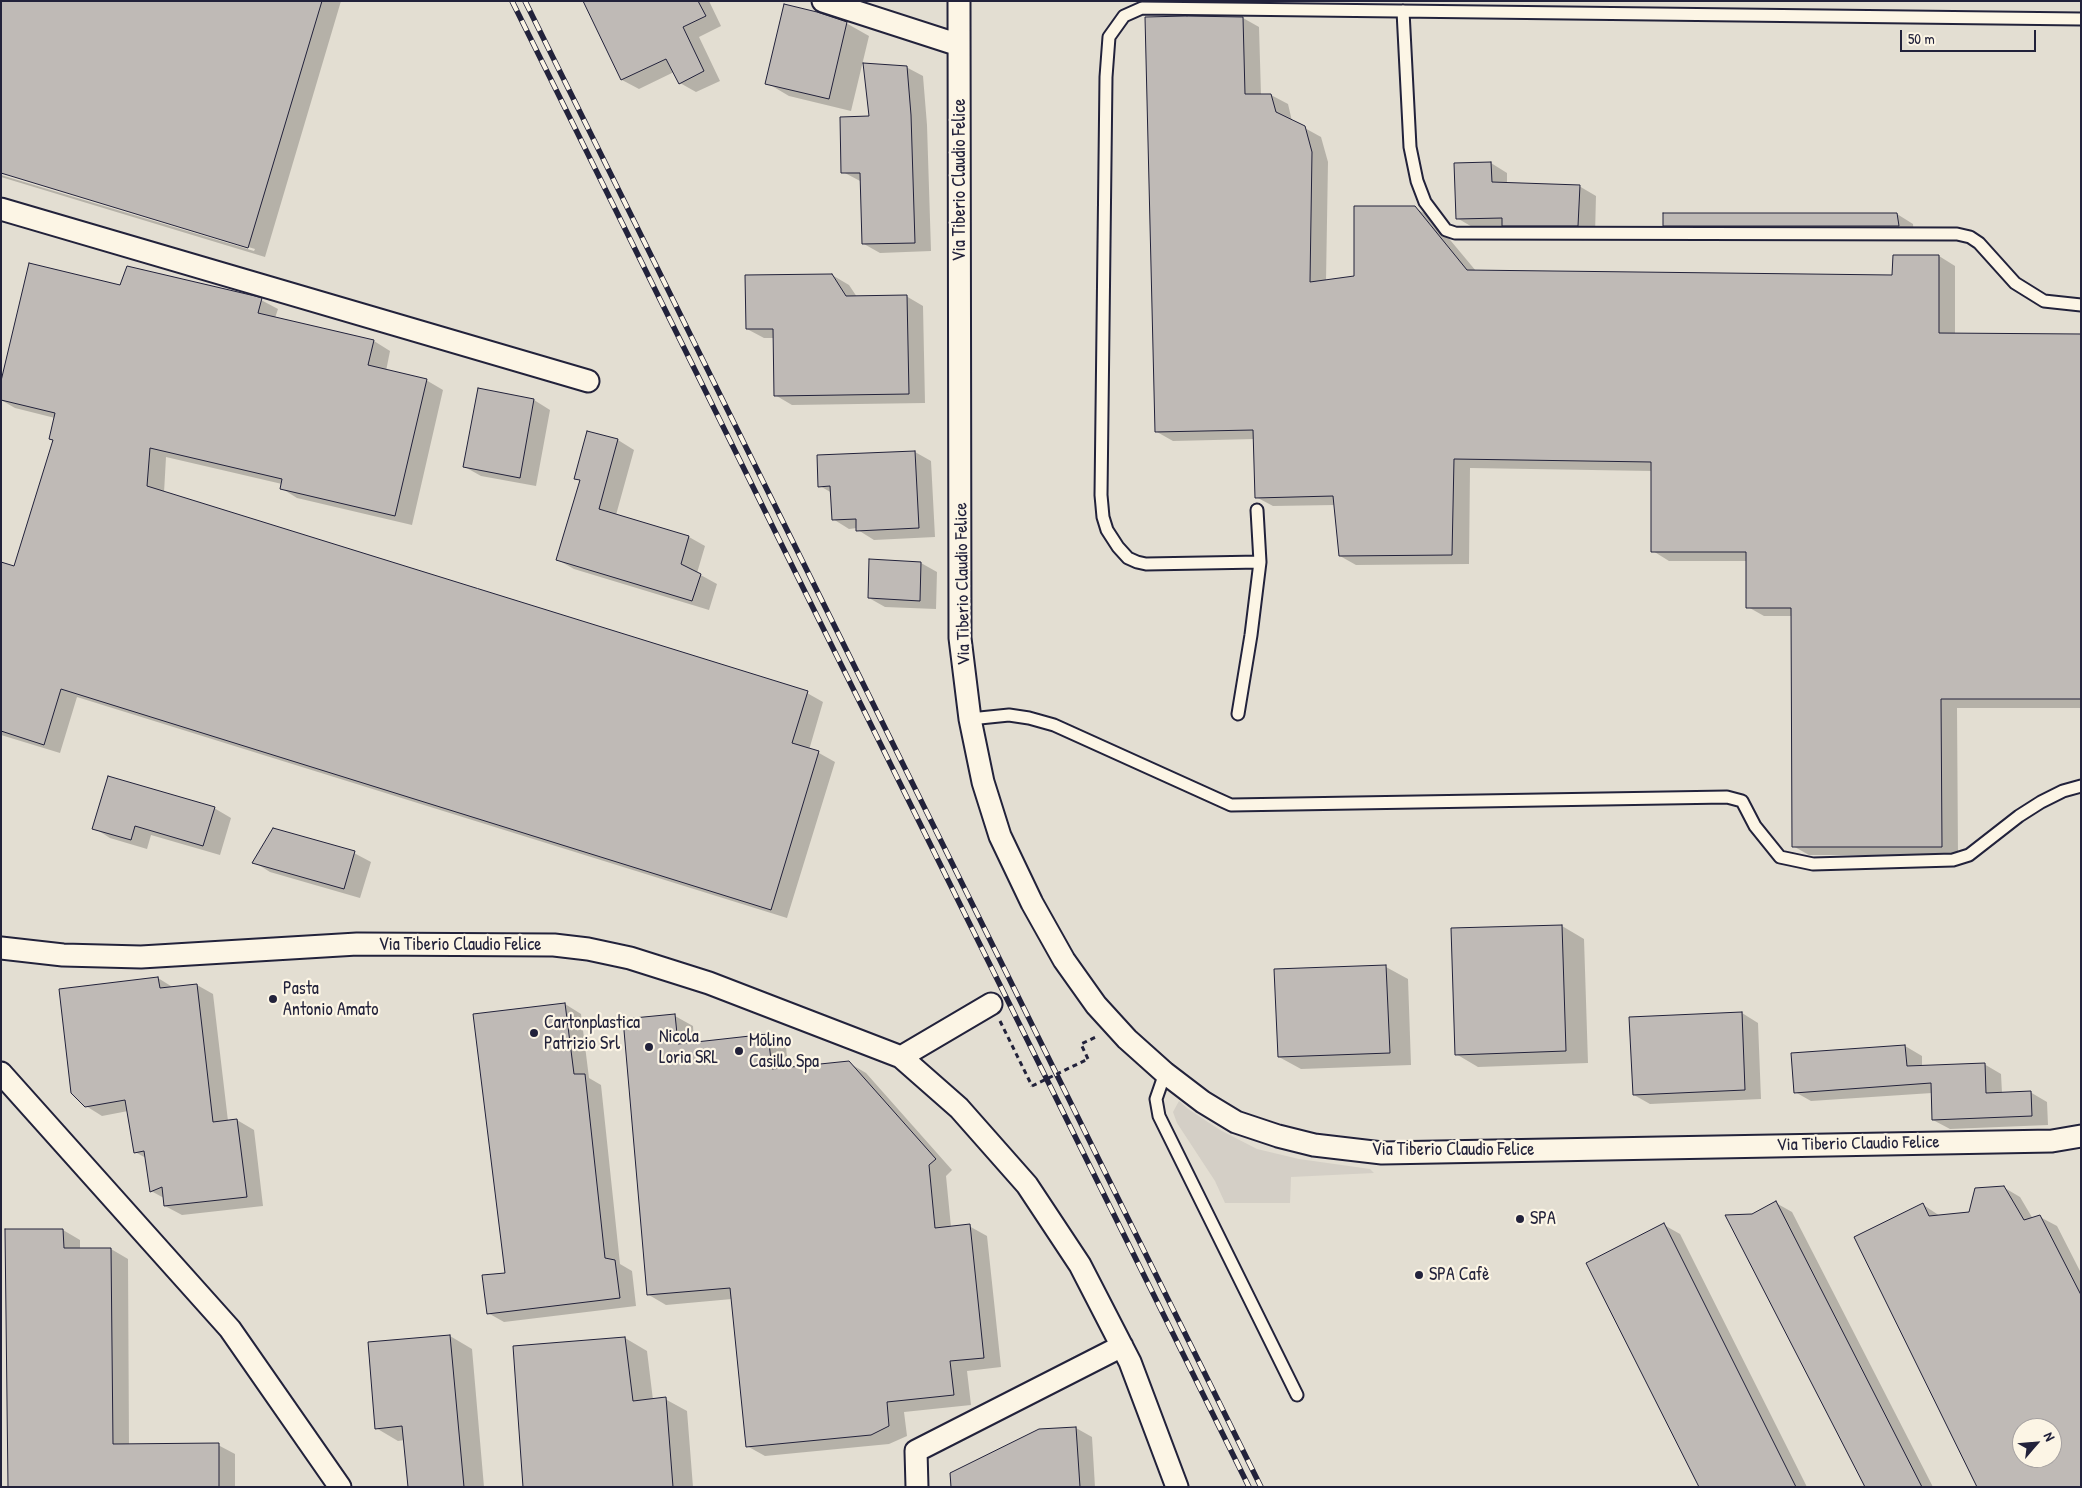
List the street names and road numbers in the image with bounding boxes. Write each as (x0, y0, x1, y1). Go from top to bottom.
street label: Via Tiberio Claudio Felice (949, 99, 971, 261)
street label: Via Tiberio Claudio Felice (951, 502, 975, 666)
street label: Via Tiberio Claudio Felice (379, 934, 541, 956)
street label: Via Tiberio Claudio Felice (1776, 1132, 1940, 1156)
street label: Via Tiberio Claudio Felice (1372, 1139, 1534, 1161)

